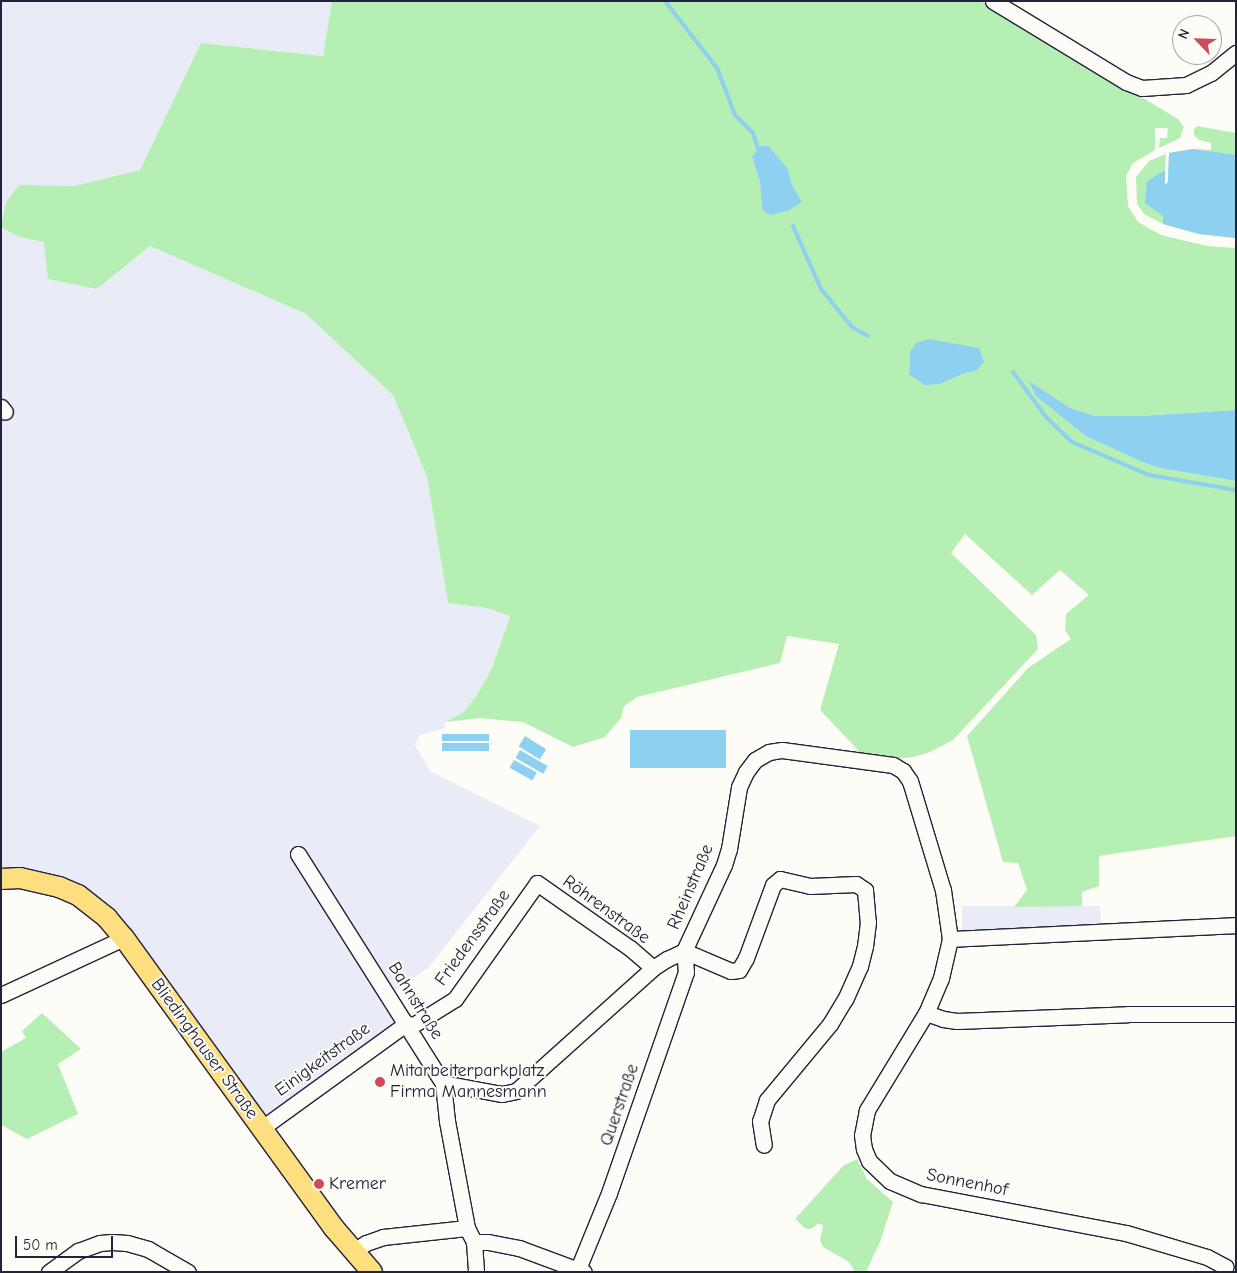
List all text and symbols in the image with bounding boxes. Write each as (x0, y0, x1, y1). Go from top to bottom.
north arrow (1172, 15, 1222, 65)
text: N (1174, 26, 1193, 42)
street label: Rheinstraße (663, 841, 719, 933)
street label: Röhrenstraße (558, 871, 654, 949)
street label: Friedensstraße (431, 886, 515, 990)
street label: Bahnstraße (383, 958, 447, 1044)
street label: Bliedinghauser Straße (146, 974, 262, 1124)
street label: Einigkeitstraße (271, 1018, 375, 1102)
place label: Mitarbeiterparkplatz Firma Mannesmann (390, 1061, 547, 1104)
street label: Querstraße (596, 1061, 644, 1149)
marker: Mitarbeiterparkplatz Firma Mannesmann (374, 1076, 386, 1088)
street label: Sonnenhof (924, 1165, 1010, 1201)
place label: Kremer (329, 1173, 386, 1195)
marker: Kremer (313, 1178, 325, 1190)
scale bar (18, 1226, 115, 1258)
text: 50 m (23, 1236, 58, 1254)

